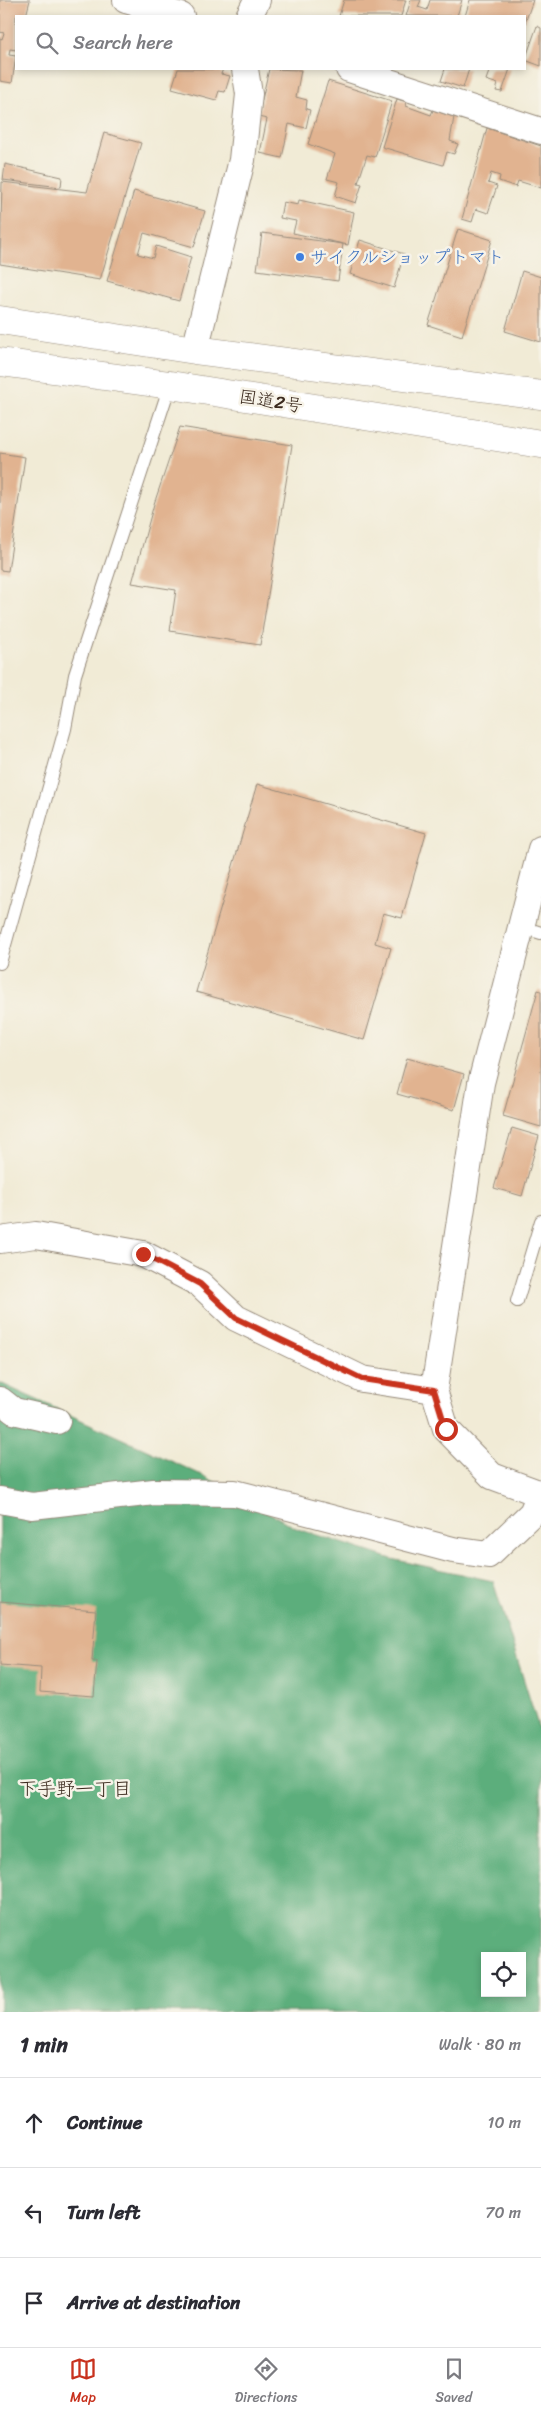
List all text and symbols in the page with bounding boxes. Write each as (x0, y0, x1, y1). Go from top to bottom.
search box (15, 15, 526, 70)
text: Search here (73, 26, 173, 59)
icon: search (33, 29, 61, 57)
place label: サイクルショップトマト (310, 241, 504, 273)
marker: サイクルショップトマト (294, 251, 306, 263)
street label: 国道2号 (237, 380, 305, 422)
route end (132, 1243, 155, 1266)
route start (435, 1418, 458, 1441)
district label: 下手野一丁目 (18, 1772, 132, 1805)
map controls (481, 1952, 526, 1997)
button: locate (481, 1952, 526, 1997)
text: 1 min (20, 2026, 68, 2064)
text: Walk · 80 m (439, 2030, 521, 2059)
text: Continue (67, 2106, 143, 2139)
text: 10 m (488, 2108, 521, 2137)
icon: ahead (20, 2109, 48, 2137)
text: Turn left (67, 2196, 140, 2229)
text: 70 m (485, 2198, 521, 2227)
icon: left (20, 2199, 48, 2227)
text: Arrive at destination (67, 2286, 240, 2319)
icon: arrive (20, 2289, 48, 2317)
tab: Map (69, 2355, 97, 2410)
tab: Directions (235, 2355, 297, 2410)
tab: Saved (435, 2355, 472, 2410)

